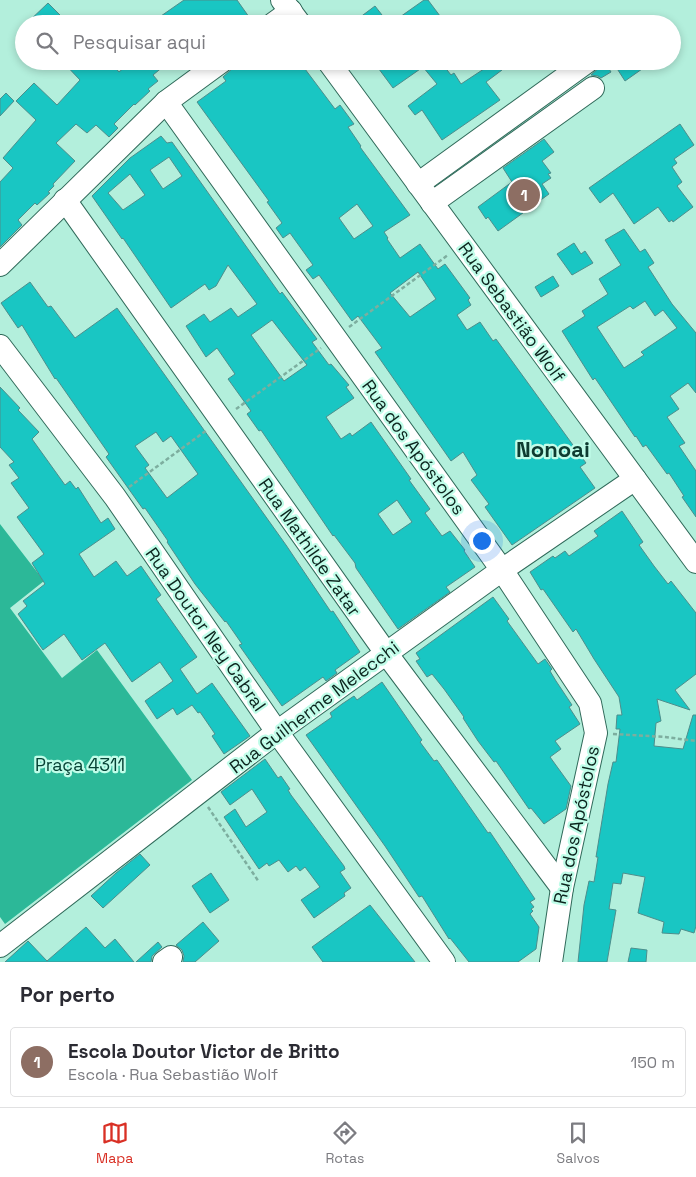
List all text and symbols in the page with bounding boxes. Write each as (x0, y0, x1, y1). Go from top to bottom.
search box (15, 15, 681, 70)
icon: search (33, 29, 61, 57)
text: Pesquisar aqui (73, 30, 206, 55)
pin: 1 (508, 176, 540, 214)
street label: Rua Sebastião Wolf (453, 237, 571, 387)
street label: Rua dos Apóstolos (357, 375, 471, 519)
district label: Nonoai (516, 435, 590, 463)
street label: Rua Mathilde Zatar (254, 474, 366, 621)
your location (469, 528, 495, 554)
street label: Rua Doutor Ney Cabral (141, 543, 271, 715)
street label: Rua Guilherme Melecchi (225, 636, 403, 778)
street label: Rua dos Apóstolos (548, 744, 604, 906)
park label: Praça 4311 (35, 753, 125, 776)
text: Por perto (20, 981, 115, 1008)
text: Escola Doutor Victor de Britto (68, 1039, 340, 1064)
text: 1 (33, 1052, 41, 1073)
text: 150 m (631, 1052, 675, 1073)
text: Escola · Rua Sebastião Wolf (68, 1064, 278, 1085)
tab: Mapa (96, 1119, 133, 1167)
tab: Rotas (325, 1119, 364, 1167)
tab: Salvos (557, 1119, 600, 1167)

